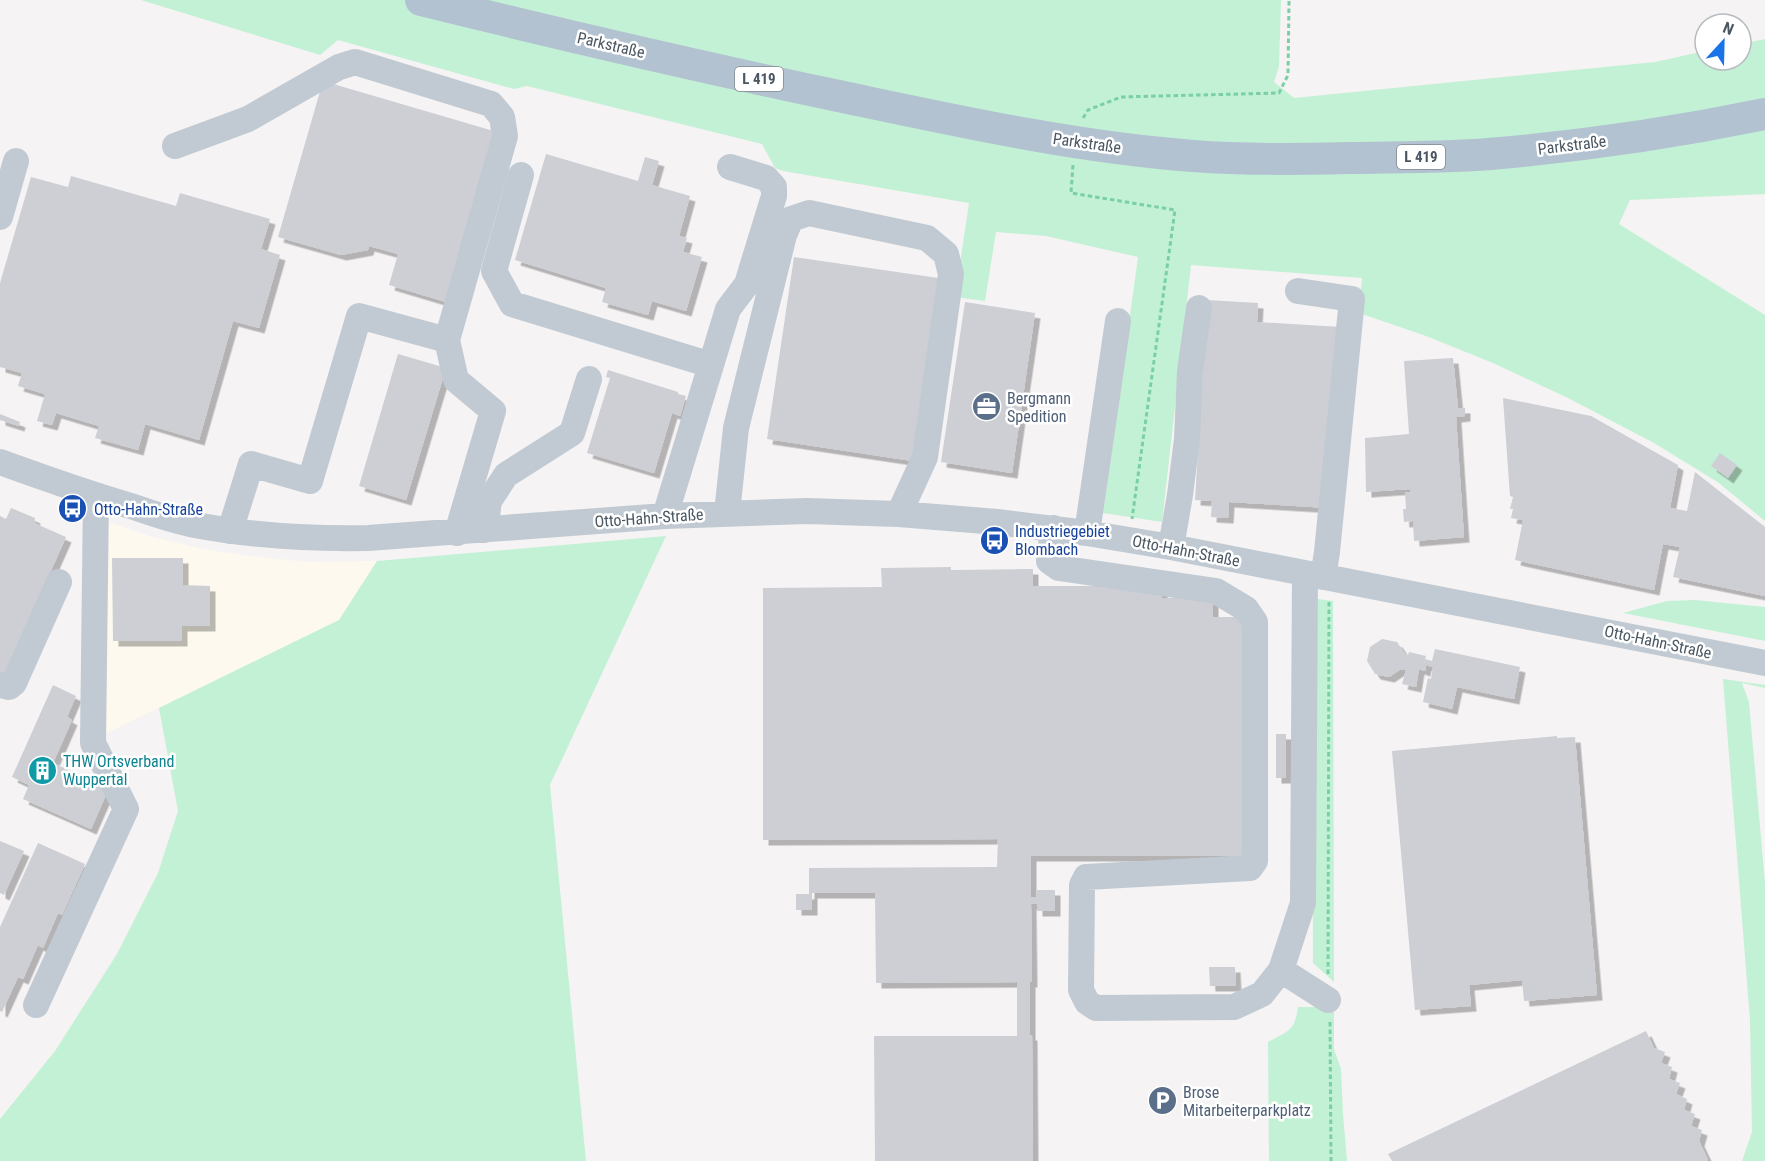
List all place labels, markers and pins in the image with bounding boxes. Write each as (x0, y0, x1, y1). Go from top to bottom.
place label: Bergmann Spedition (1007, 389, 1071, 426)
office icon: Bergmann Spedition (970, 391, 1002, 423)
bus stop icon: Otto-Hahn-Straße (57, 493, 89, 525)
place label: Otto-Hahn-Straße (94, 500, 203, 519)
place label: Industriegebiet Blombach (1015, 522, 1110, 559)
bus stop icon: Industriegebiet Blombach (978, 524, 1010, 556)
place label: THW Ortsverband Wuppertal (63, 752, 174, 789)
building icon: THW Ortsverband Wuppertal (26, 754, 58, 786)
place label: Brose Mitarbeiterparkplatz (1183, 1083, 1311, 1120)
parking icon: Brose Mitarbeiterparkplatz (1146, 1085, 1178, 1117)

